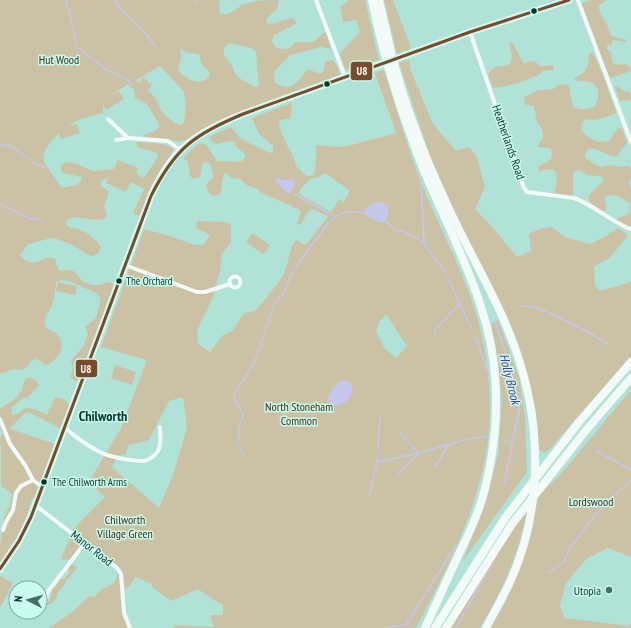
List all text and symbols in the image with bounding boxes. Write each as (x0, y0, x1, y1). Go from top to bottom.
unlabelled marker (529, 6, 539, 16)
park label: Hut Wood (39, 52, 79, 67)
line badge: U8 (350, 61, 373, 81)
text: U8 (357, 64, 367, 78)
unlabelled marker (322, 79, 332, 89)
street label: Heatherlands Road (489, 103, 529, 181)
place label: The Orchard (126, 274, 173, 288)
marker: The Orchard (114, 276, 124, 286)
water label: Holly Brook (495, 352, 525, 408)
line badge: U8 (75, 359, 98, 378)
text: U8 (81, 362, 91, 376)
park label: North Stoneham Common (265, 399, 333, 428)
district label: Chilworth (79, 407, 127, 425)
place label: The Chilworth Arms (52, 475, 127, 489)
marker: The Chilworth Arms (39, 477, 49, 487)
park label: Lordswood (569, 494, 613, 509)
park label: Chilworth Village Green (96, 512, 153, 541)
street label: Manor Road (68, 527, 116, 569)
north arrow (8, 580, 48, 620)
place label: Utopia (574, 583, 601, 598)
marker: Utopia (604, 585, 614, 595)
text: N (11, 595, 25, 603)

